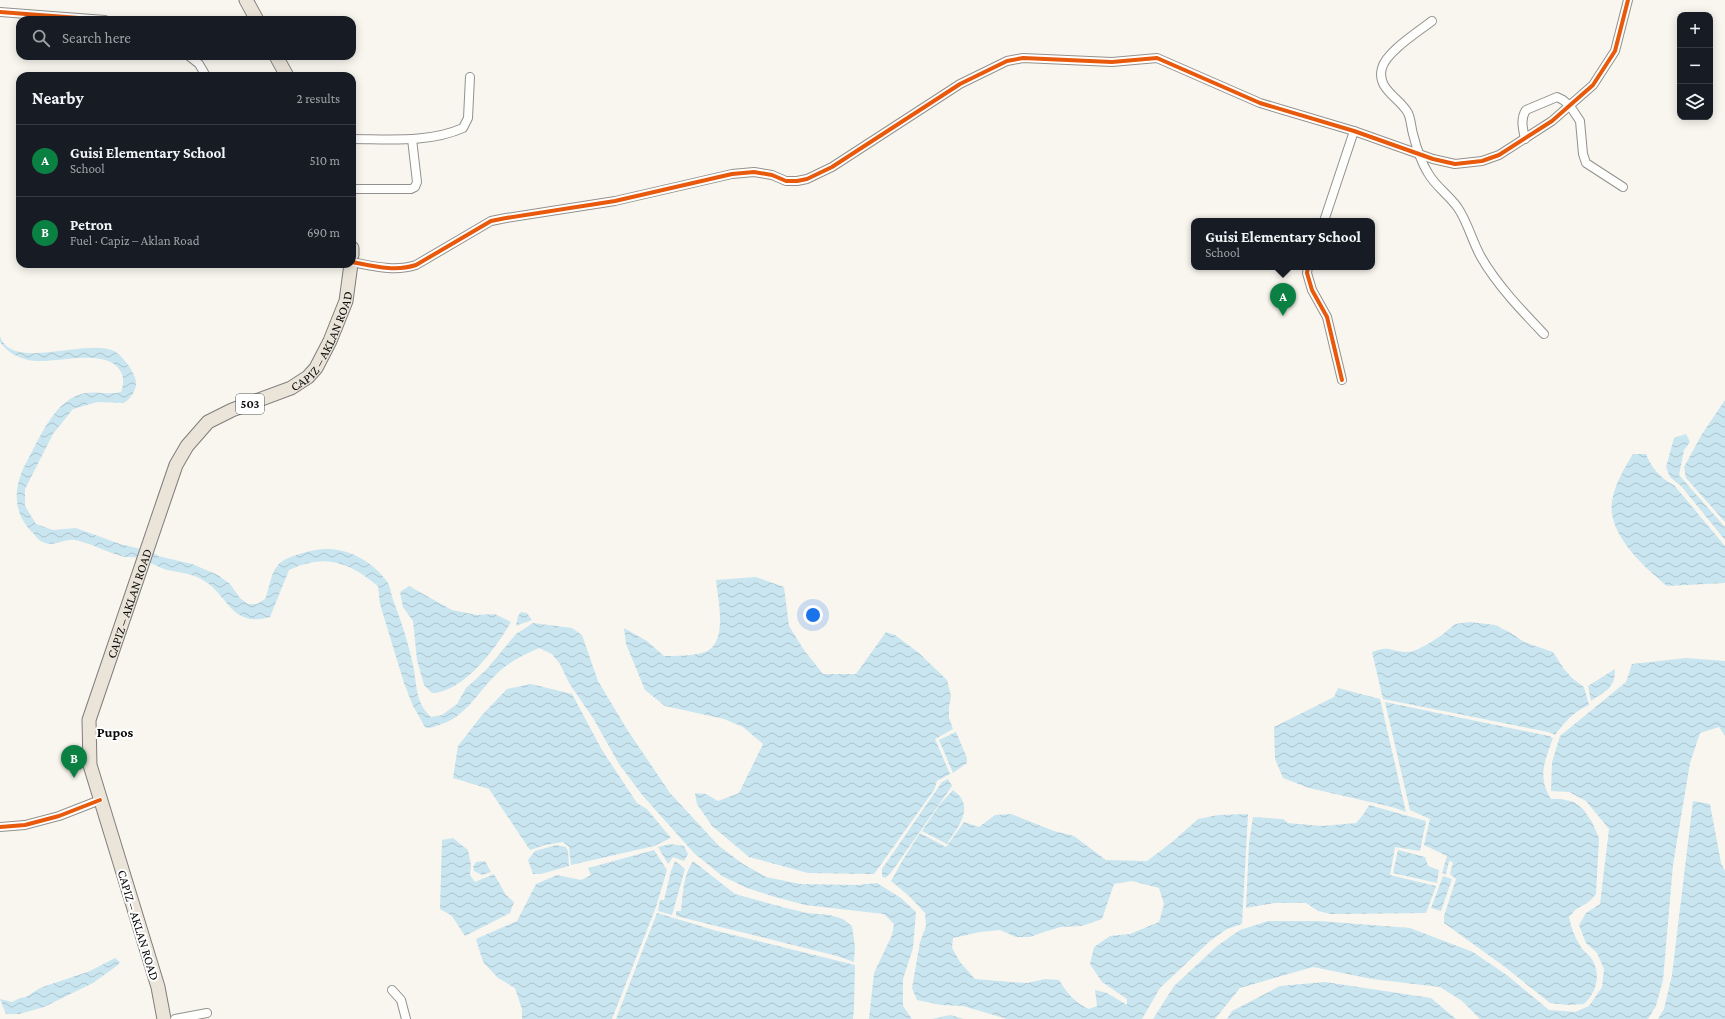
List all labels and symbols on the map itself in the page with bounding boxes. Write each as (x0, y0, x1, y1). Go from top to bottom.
pin: A (1270, 283, 1296, 316)
street label: CAPIZ – AKLAN ROAD (288, 290, 355, 394)
road number: 503 (236, 394, 264, 414)
street label: CAPIZ – AKLAN ROAD (104, 547, 155, 660)
your location (803, 605, 823, 625)
district label: Pupos (97, 724, 133, 740)
pin: B (61, 745, 87, 778)
street label: CAPIZ – AKLAN ROAD (115, 868, 162, 982)

